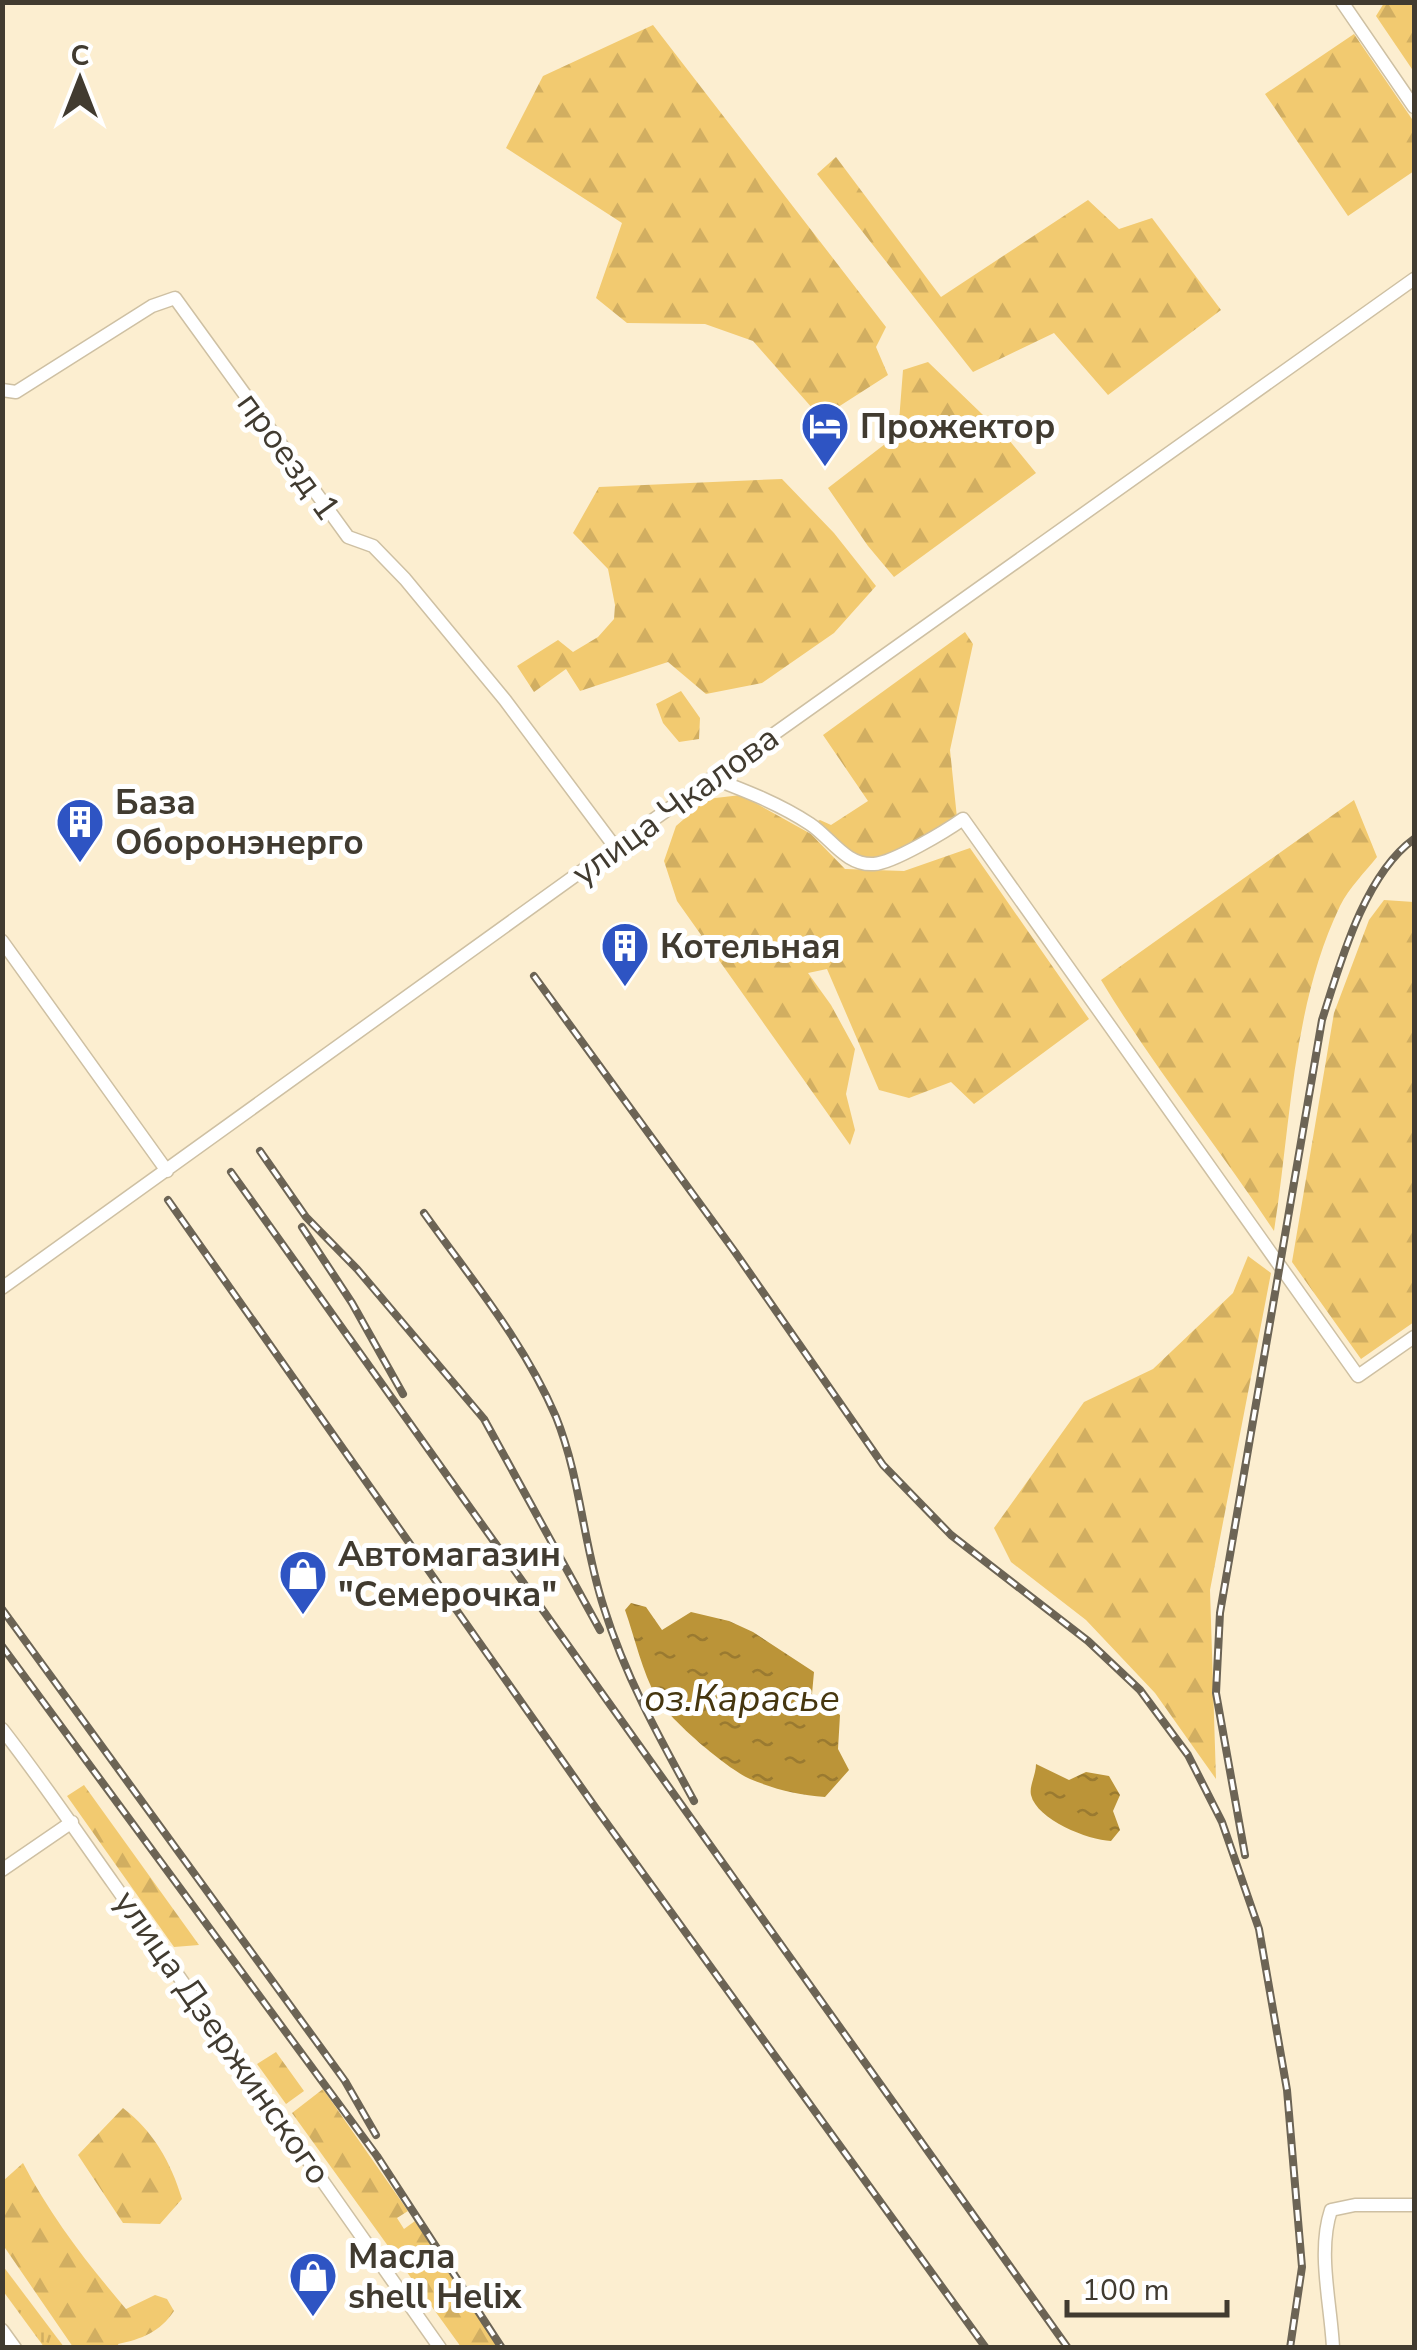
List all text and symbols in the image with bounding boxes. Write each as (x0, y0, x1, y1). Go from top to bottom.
north arrow (30, 30, 130, 130)
text: С (70, 37, 90, 75)
street label: проезд 1 (226, 382, 351, 530)
hotel icon: Прожектор (799, 400, 851, 468)
place label: Прожектор (860, 403, 1055, 450)
street label: улица Чкалова (562, 714, 788, 897)
place label: База Оборонэнерго (115, 779, 364, 866)
building icon: База Оборонэнерго (54, 796, 106, 864)
building icon: Котельная (599, 920, 651, 988)
place label: Котельная (660, 923, 841, 970)
place label: Автомагазин "Семерочка" (338, 1531, 561, 1618)
shop icon: Автомагазин "Семерочка" (277, 1548, 329, 1616)
water label: оз.Карасье (644, 1673, 840, 1724)
street label: улица Дзержинского (103, 1881, 342, 2194)
place label: Масла shell Helix (348, 2233, 522, 2320)
shop icon: Масла shell Helix (287, 2250, 339, 2318)
scale bar (1067, 2255, 1227, 2317)
text: 100 m (1082, 2270, 1169, 2311)

